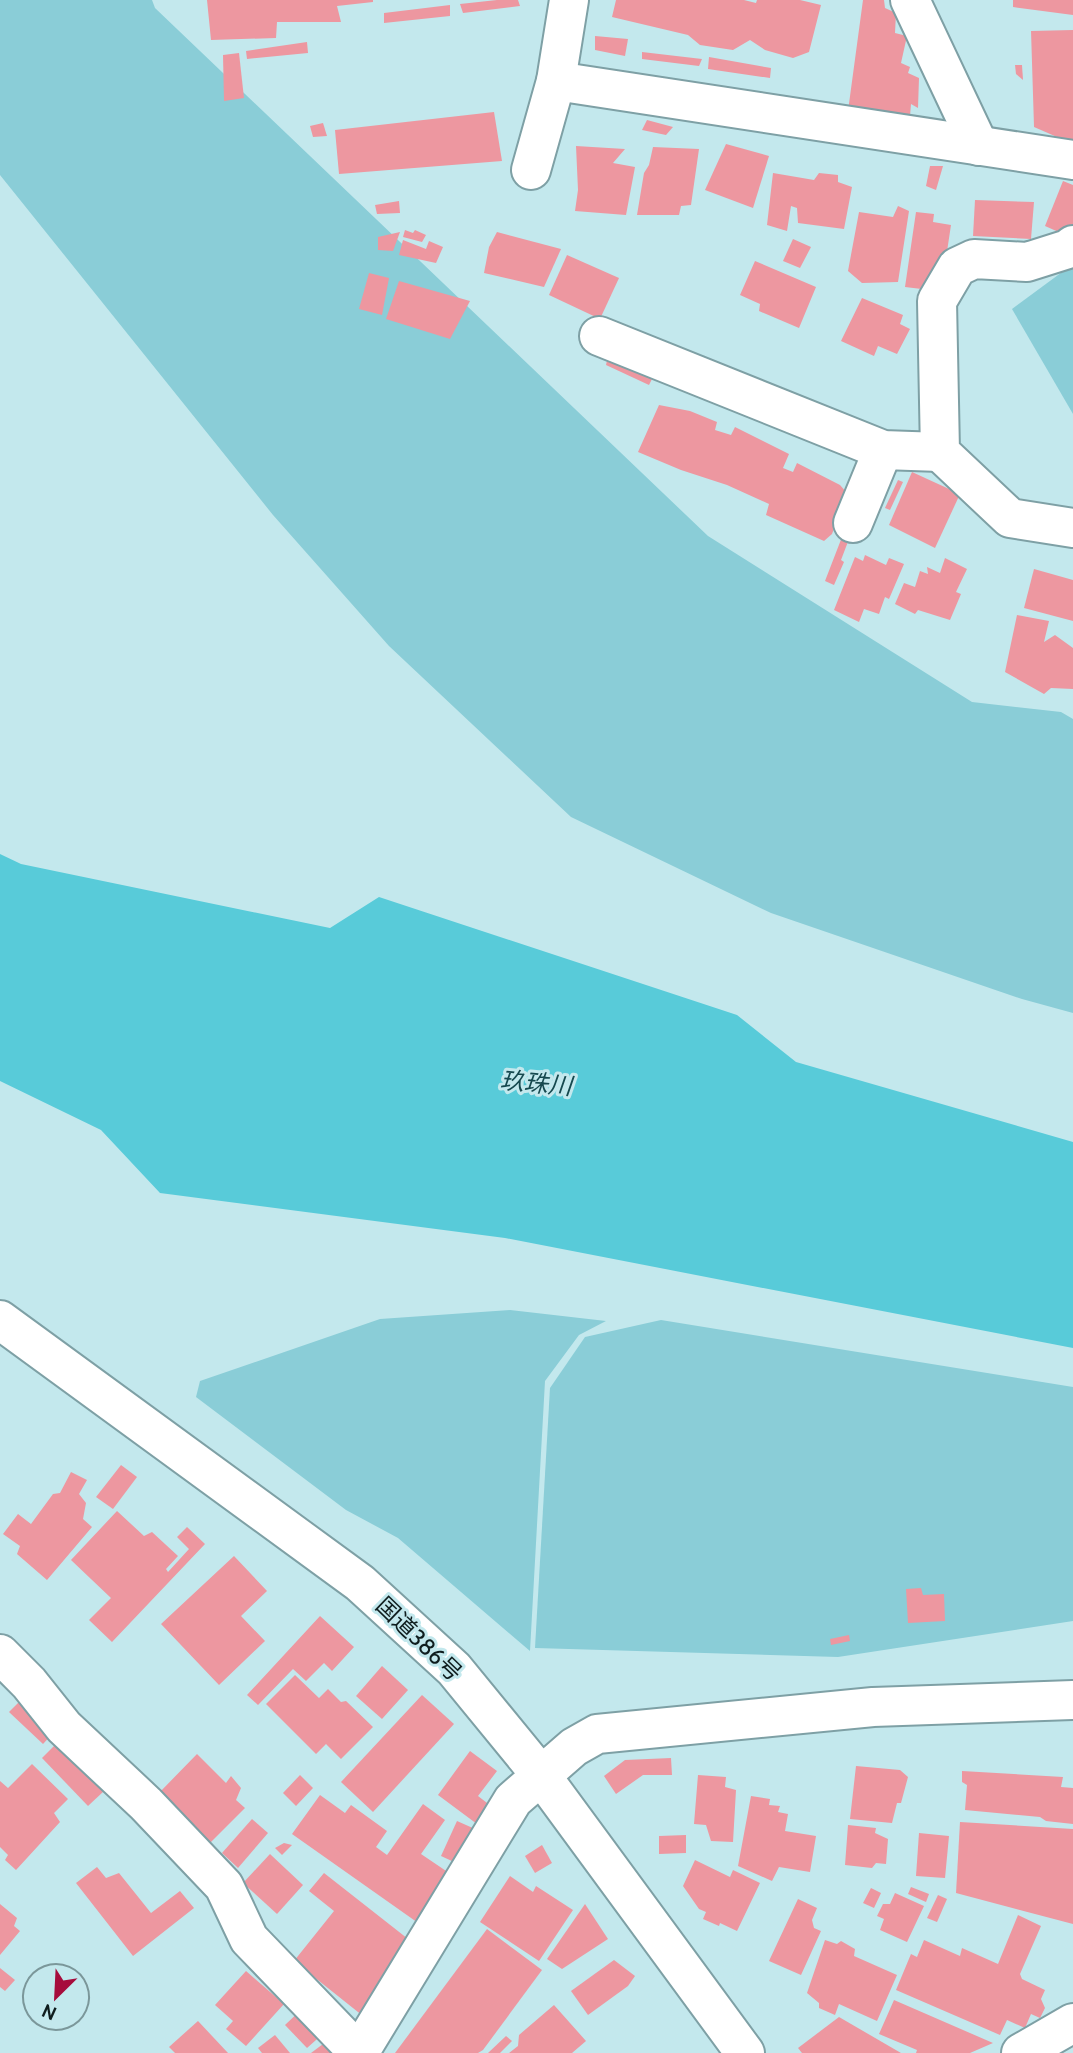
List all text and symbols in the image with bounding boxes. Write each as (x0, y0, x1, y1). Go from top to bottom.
water label: 玖珠川 (499, 1065, 576, 1101)
street label: 国道386号 (370, 1591, 468, 1687)
north arrow (21, 1962, 91, 2032)
text: N (38, 1999, 60, 2025)

